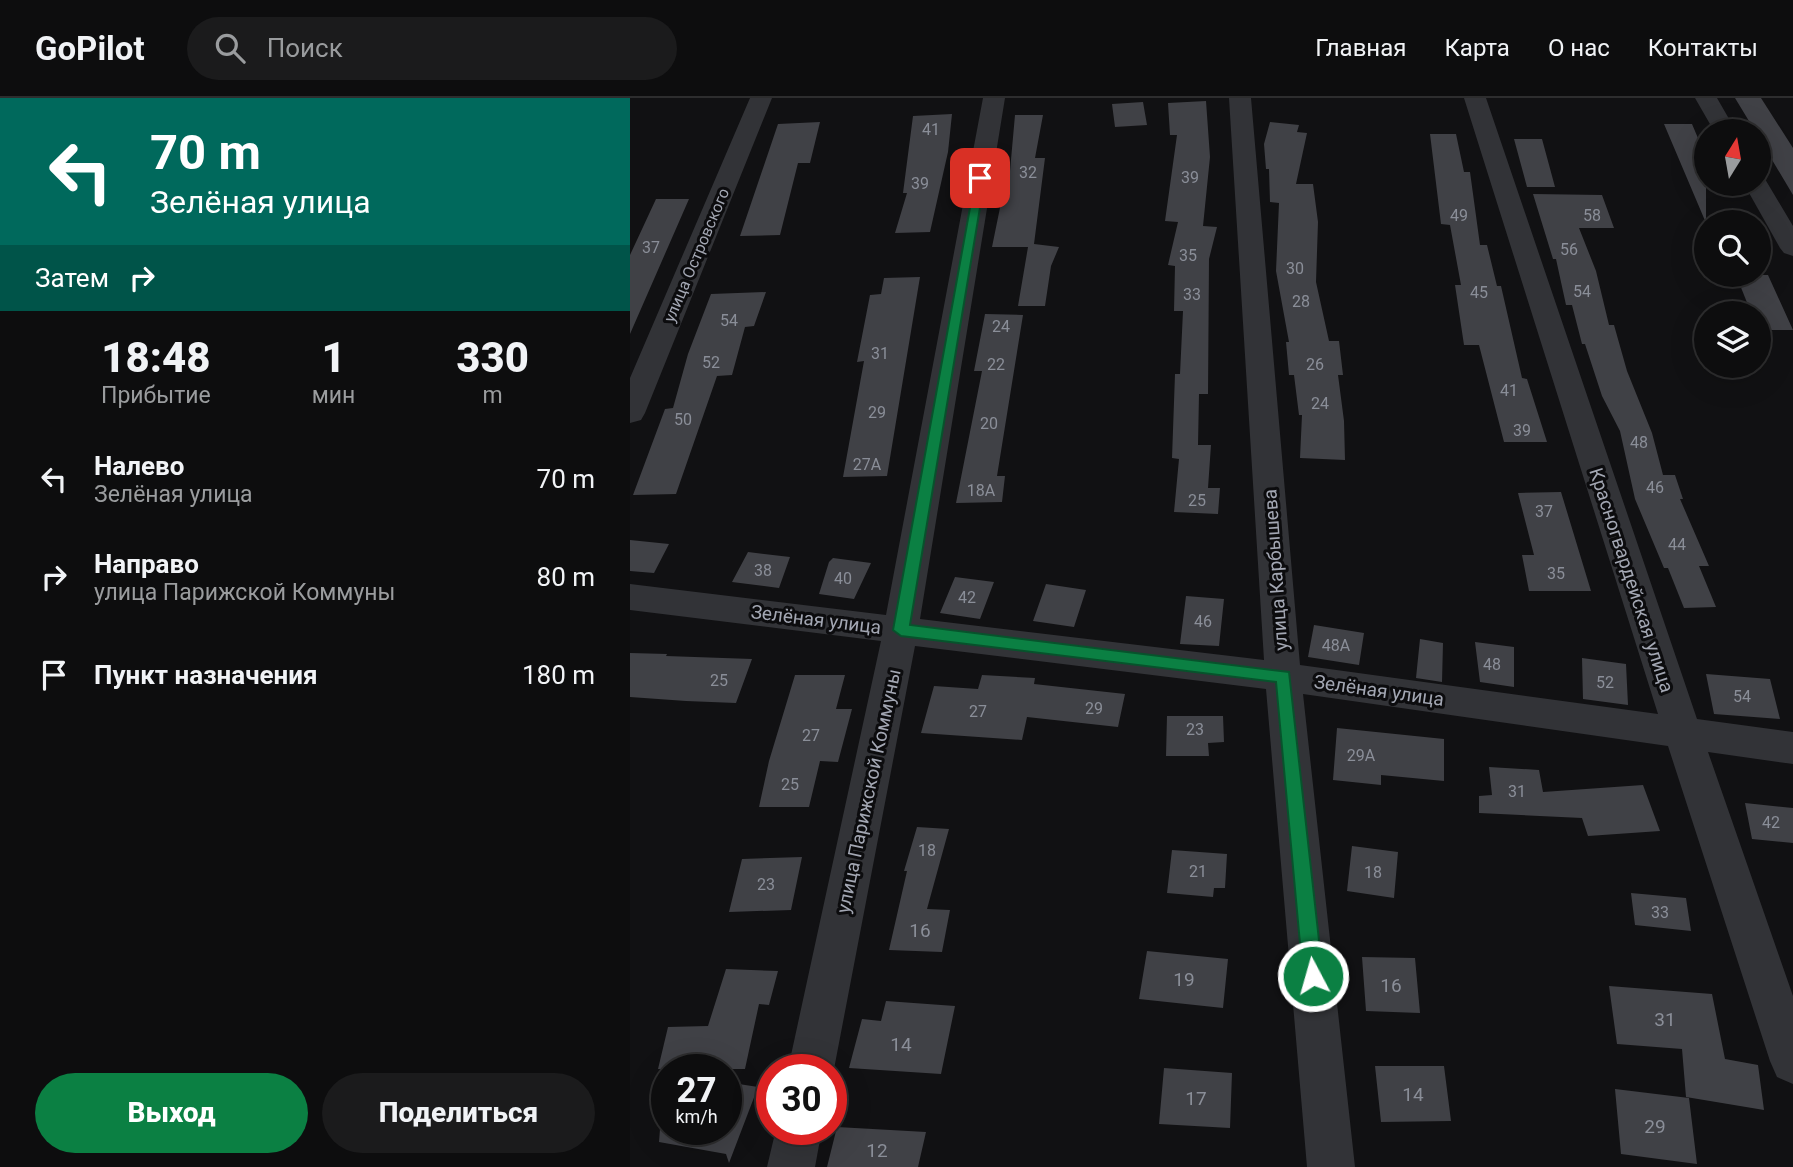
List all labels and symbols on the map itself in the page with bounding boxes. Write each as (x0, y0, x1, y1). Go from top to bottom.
north arrow (1694, 119, 1771, 196)
house number: 41 (922, 120, 940, 139)
pin (950, 148, 1010, 208)
house number: 32 (1019, 163, 1037, 182)
house number: 39 (1181, 168, 1199, 187)
house number: 39 (911, 174, 929, 193)
street label: улица Островского (660, 185, 733, 325)
house number: 49 (1450, 206, 1468, 225)
house number: 58 (1583, 206, 1601, 225)
house number: 37 (642, 238, 660, 257)
house number: 56 (1560, 240, 1578, 259)
house number: 35 (1179, 246, 1197, 265)
house number: 30 (1286, 259, 1304, 278)
house number: 54 (1573, 282, 1591, 301)
house number: 45 (1470, 283, 1488, 302)
house number: 33 (1183, 285, 1201, 304)
house number: 28 (1292, 292, 1310, 311)
house number: 54 (720, 311, 738, 330)
house number: 24 (992, 317, 1010, 336)
house number: 31 (871, 344, 889, 363)
house number: 52 (702, 353, 720, 372)
house number: 22 (987, 355, 1005, 374)
house number: 26 (1306, 355, 1324, 374)
house number: 41 (1500, 381, 1518, 400)
house number: 24 (1311, 394, 1329, 413)
house number: 29 (868, 403, 886, 422)
house number: 50 (674, 410, 692, 429)
house number: 20 (980, 414, 998, 433)
house number: 39 (1513, 421, 1531, 440)
house number: 48 (1630, 433, 1648, 452)
house number: 27А (853, 455, 882, 474)
street label: Красногвардейская улица (1584, 465, 1679, 695)
house number: 46 (1646, 478, 1664, 497)
house number: 18А (967, 481, 996, 500)
street label: улица Карбышева (1258, 488, 1293, 652)
house number: 25 (1188, 491, 1206, 510)
house number: 37 (1535, 502, 1553, 521)
house number: 44 (1668, 535, 1686, 554)
house number: 38 (754, 561, 772, 580)
house number: 35 (1547, 564, 1565, 583)
house number: 40 (834, 569, 852, 588)
house number: 42 (958, 588, 976, 607)
street label: Зелёная улица (750, 600, 882, 639)
house number: 46 (1194, 612, 1212, 631)
house number: 48А (1322, 636, 1351, 655)
house number: 48 (1483, 655, 1501, 674)
street label: улица Парижской Коммуны (831, 667, 906, 915)
street label: Зелёная улица (1312, 670, 1445, 711)
house number: 25 (710, 671, 728, 690)
house number: 52 (1596, 673, 1614, 692)
house number: 54 (1733, 687, 1751, 706)
house number: 29 (1085, 699, 1103, 718)
house number: 27 (969, 702, 987, 721)
house number: 23 (1186, 720, 1204, 739)
house number: 27 (802, 726, 820, 745)
house number: 29А (1347, 746, 1376, 765)
house number: 25 (781, 775, 799, 794)
house number: 31 (1508, 782, 1526, 801)
house number: 42 (1762, 813, 1780, 832)
house number: 18 (918, 841, 936, 860)
house number: 21 (1189, 862, 1207, 881)
house number: 18 (1364, 863, 1382, 882)
house number: 23 (757, 875, 775, 894)
house number: 33 (1651, 903, 1669, 922)
house number: 16 (909, 919, 931, 942)
position arrow (1276, 939, 1350, 1013)
house number: 19 (1173, 968, 1195, 991)
house number: 16 (1380, 974, 1402, 997)
house number: 31 (1654, 1008, 1676, 1031)
house number: 14 (890, 1033, 912, 1056)
speed limit sign: 30 (756, 1054, 847, 1145)
house number: 14 (1402, 1083, 1424, 1106)
house number: 17 (1185, 1087, 1207, 1110)
house number: 29 (1644, 1115, 1666, 1138)
house number: 12 (866, 1139, 888, 1162)

